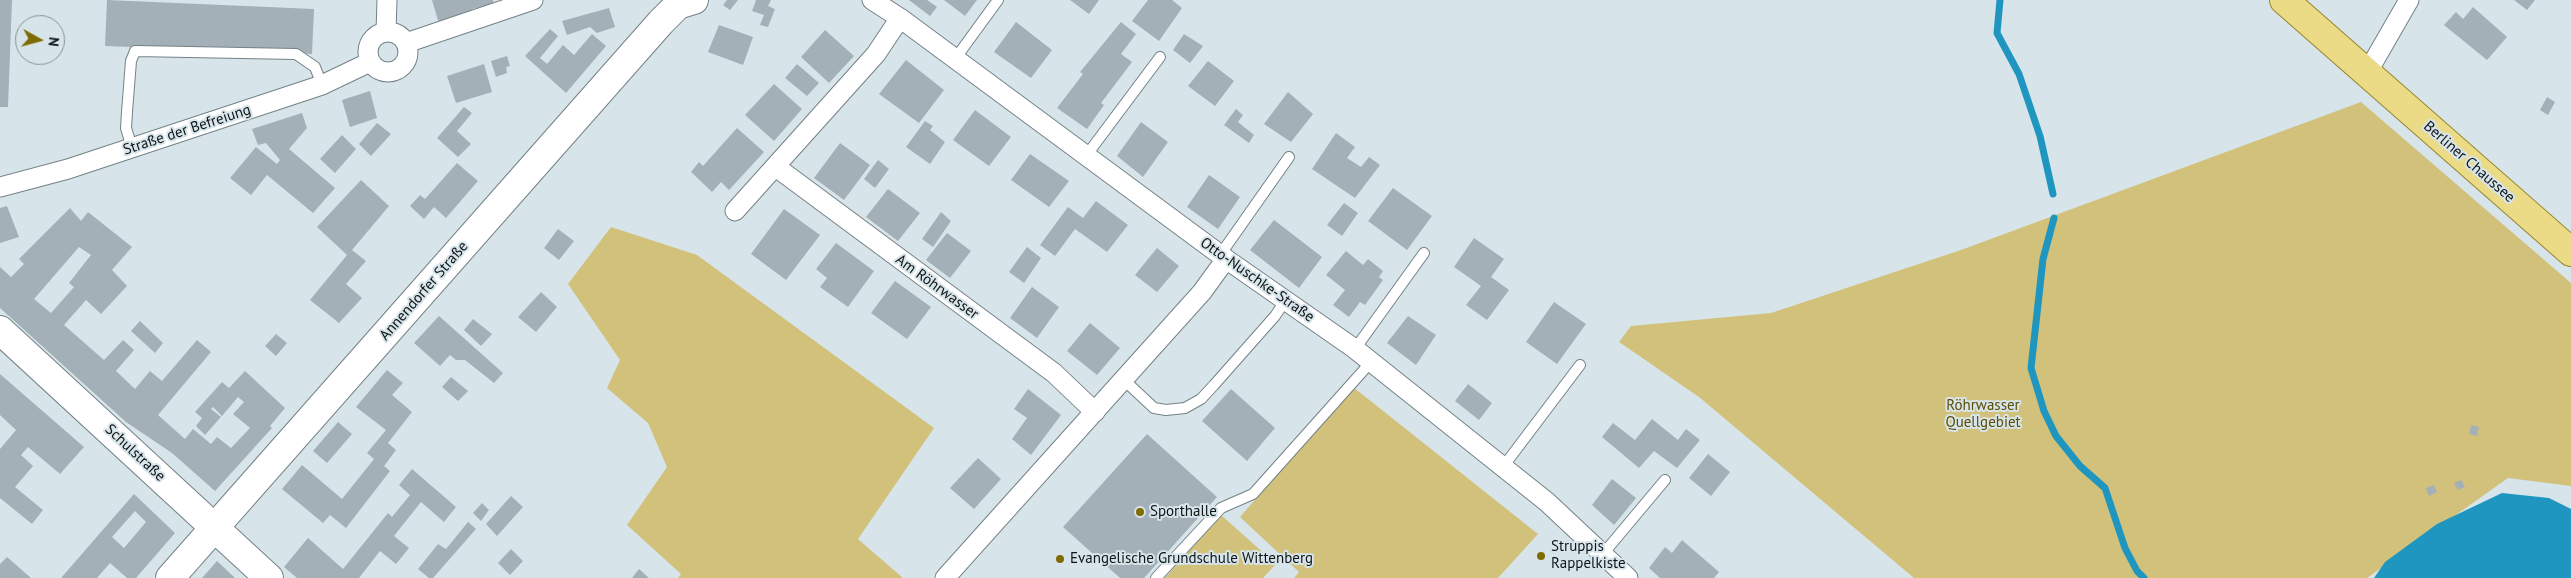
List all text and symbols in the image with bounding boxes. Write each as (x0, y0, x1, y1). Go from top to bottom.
north arrow (15, 15, 65, 65)
text: N (44, 36, 63, 47)
street label: Straße der Befreiung (121, 101, 253, 159)
street label: Berliner Chaussee (2420, 118, 2518, 206)
street label: Otto-Nuschke-Straße (1196, 234, 1318, 326)
street label: Annendorfer Straße (376, 238, 472, 344)
street label: Am Röhrwasser (892, 251, 982, 323)
park label: Röhrwasser Quellgebiet (1945, 397, 2021, 432)
street label: Schulstraße (101, 421, 169, 485)
place label: Sporthalle (1150, 503, 1217, 521)
marker: Sporthalle (1134, 506, 1146, 518)
place label: Struppis Rappelkiste (1551, 538, 1626, 573)
place label: Evangelische Grundschule Wittenberg (1070, 550, 1313, 568)
marker: Struppis Rappelkiste (1535, 550, 1547, 562)
marker: Evangelische Grundschule Wittenberg (1054, 553, 1066, 565)

